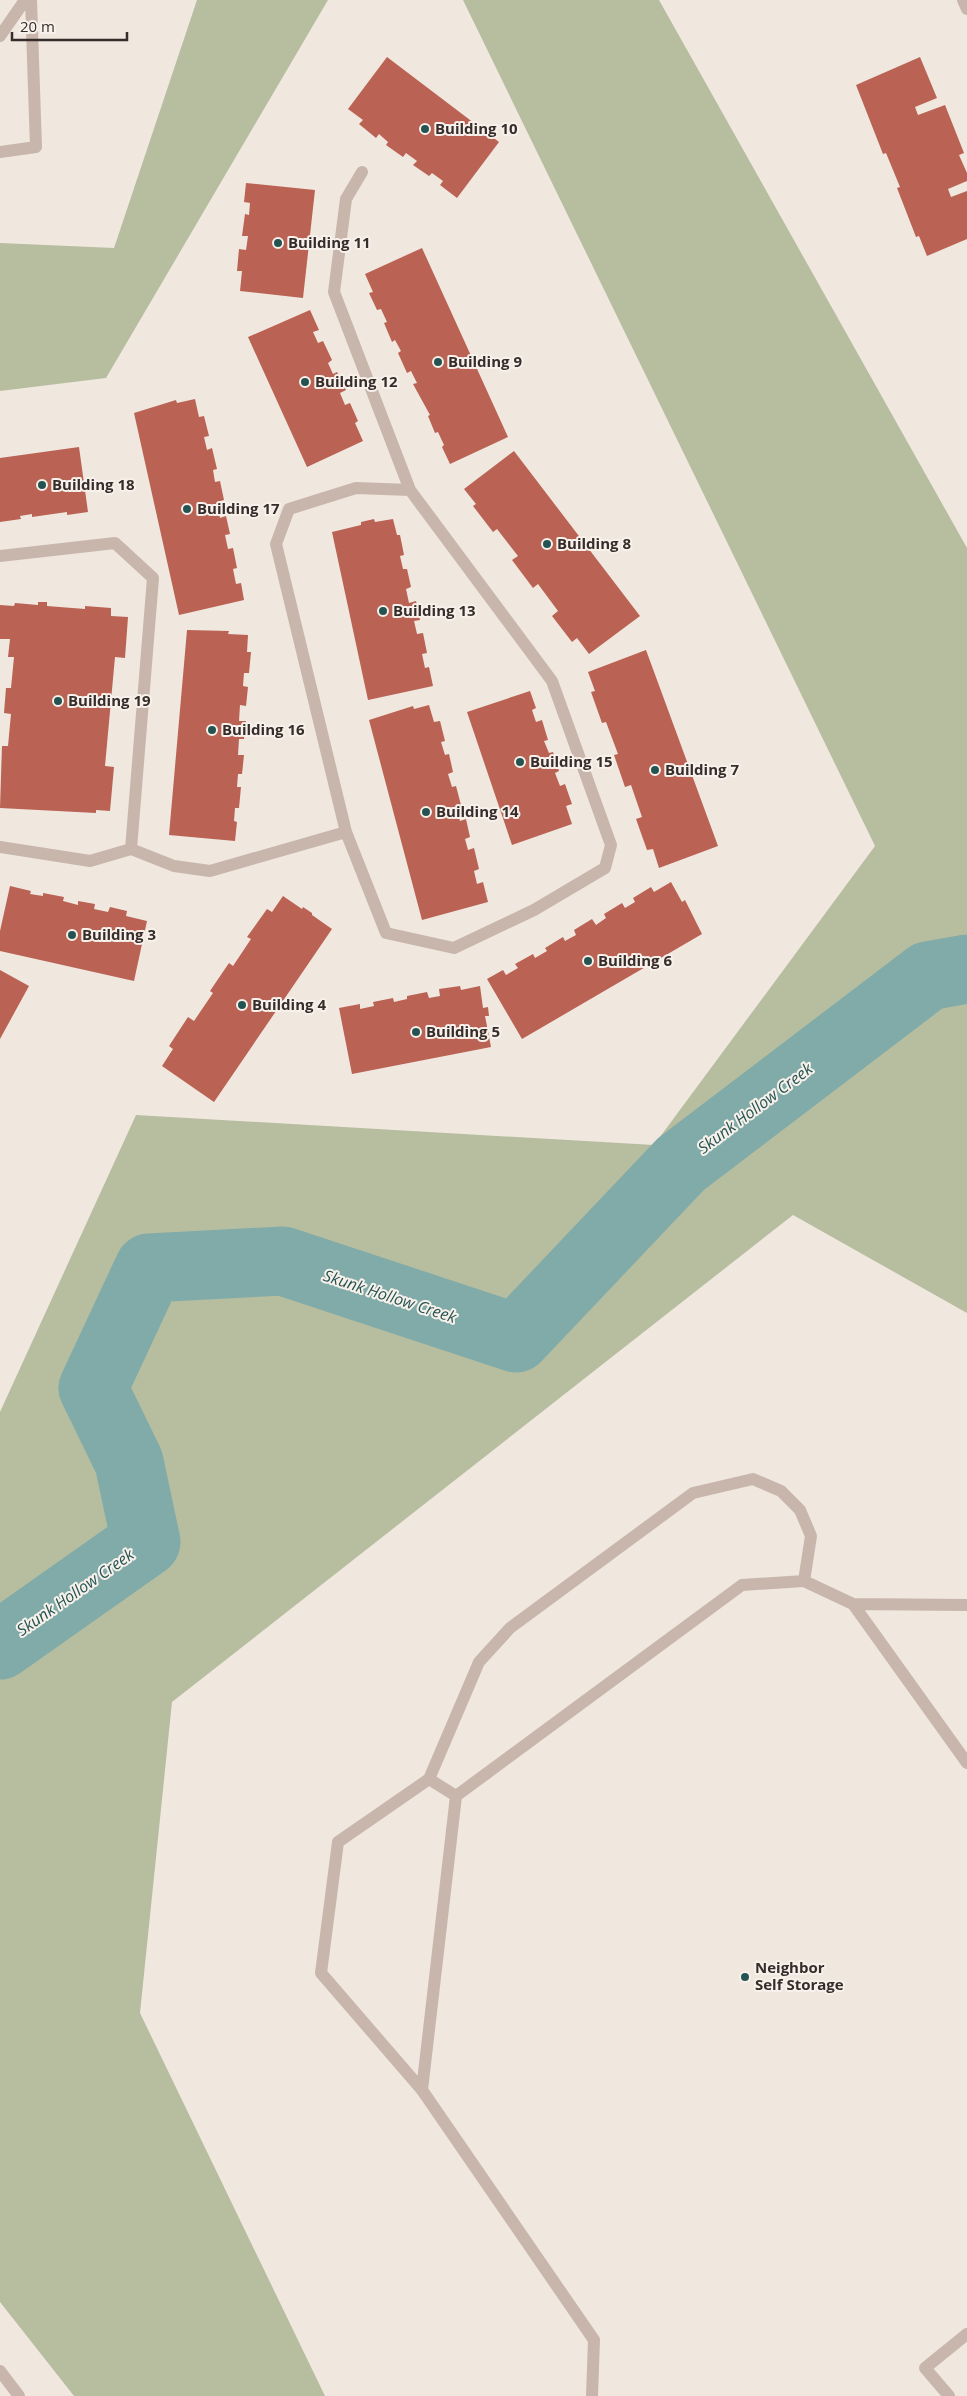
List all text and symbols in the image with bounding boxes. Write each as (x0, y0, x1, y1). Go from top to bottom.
scale bar (12, 10, 128, 42)
text: 20 m (20, 16, 55, 36)
place label: Building 10 (435, 118, 518, 138)
marker: Building 10 (419, 123, 431, 135)
place label: Building 11 (288, 232, 371, 252)
marker: Building 11 (272, 237, 284, 249)
place label: Building 9 (448, 351, 522, 371)
marker: Building 9 (432, 356, 444, 368)
place label: Building 12 (315, 371, 398, 391)
marker: Building 12 (299, 376, 311, 388)
place label: Building 18 (52, 474, 135, 494)
marker: Building 18 (36, 479, 48, 491)
place label: Building 17 (197, 498, 280, 518)
marker: Building 17 (181, 503, 193, 515)
place label: Building 8 (557, 533, 631, 553)
marker: Building 8 (541, 538, 553, 550)
place label: Building 13 (393, 600, 476, 620)
marker: Building 13 (377, 605, 389, 617)
place label: Building 19 (68, 690, 151, 710)
marker: Building 19 (52, 695, 64, 707)
place label: Building 16 (222, 719, 305, 739)
marker: Building 16 (206, 724, 218, 736)
place label: Building 15 (530, 751, 613, 771)
marker: Building 15 (514, 756, 526, 768)
place label: Building 7 (665, 759, 739, 779)
marker: Building 7 (649, 764, 661, 776)
place label: Building 14 (436, 801, 519, 821)
marker: Building 14 (420, 806, 432, 818)
place label: Building 3 (82, 924, 156, 944)
marker: Building 3 (66, 929, 78, 941)
place label: Building 6 (598, 950, 672, 970)
marker: Building 6 (582, 955, 594, 967)
place label: Building 4 (252, 994, 326, 1014)
marker: Building 4 (236, 999, 248, 1011)
place label: Building 5 (426, 1021, 500, 1041)
marker: Building 5 (410, 1026, 422, 1038)
water label: Skunk Hollow Creek (693, 1057, 818, 1158)
water label: Skunk Hollow Creek (321, 1264, 460, 1328)
water label: Skunk Hollow Creek (12, 1543, 139, 1641)
place label: Neighbor Self Storage (755, 1957, 844, 1994)
marker: Neighbor Self Storage (739, 1971, 751, 1983)

